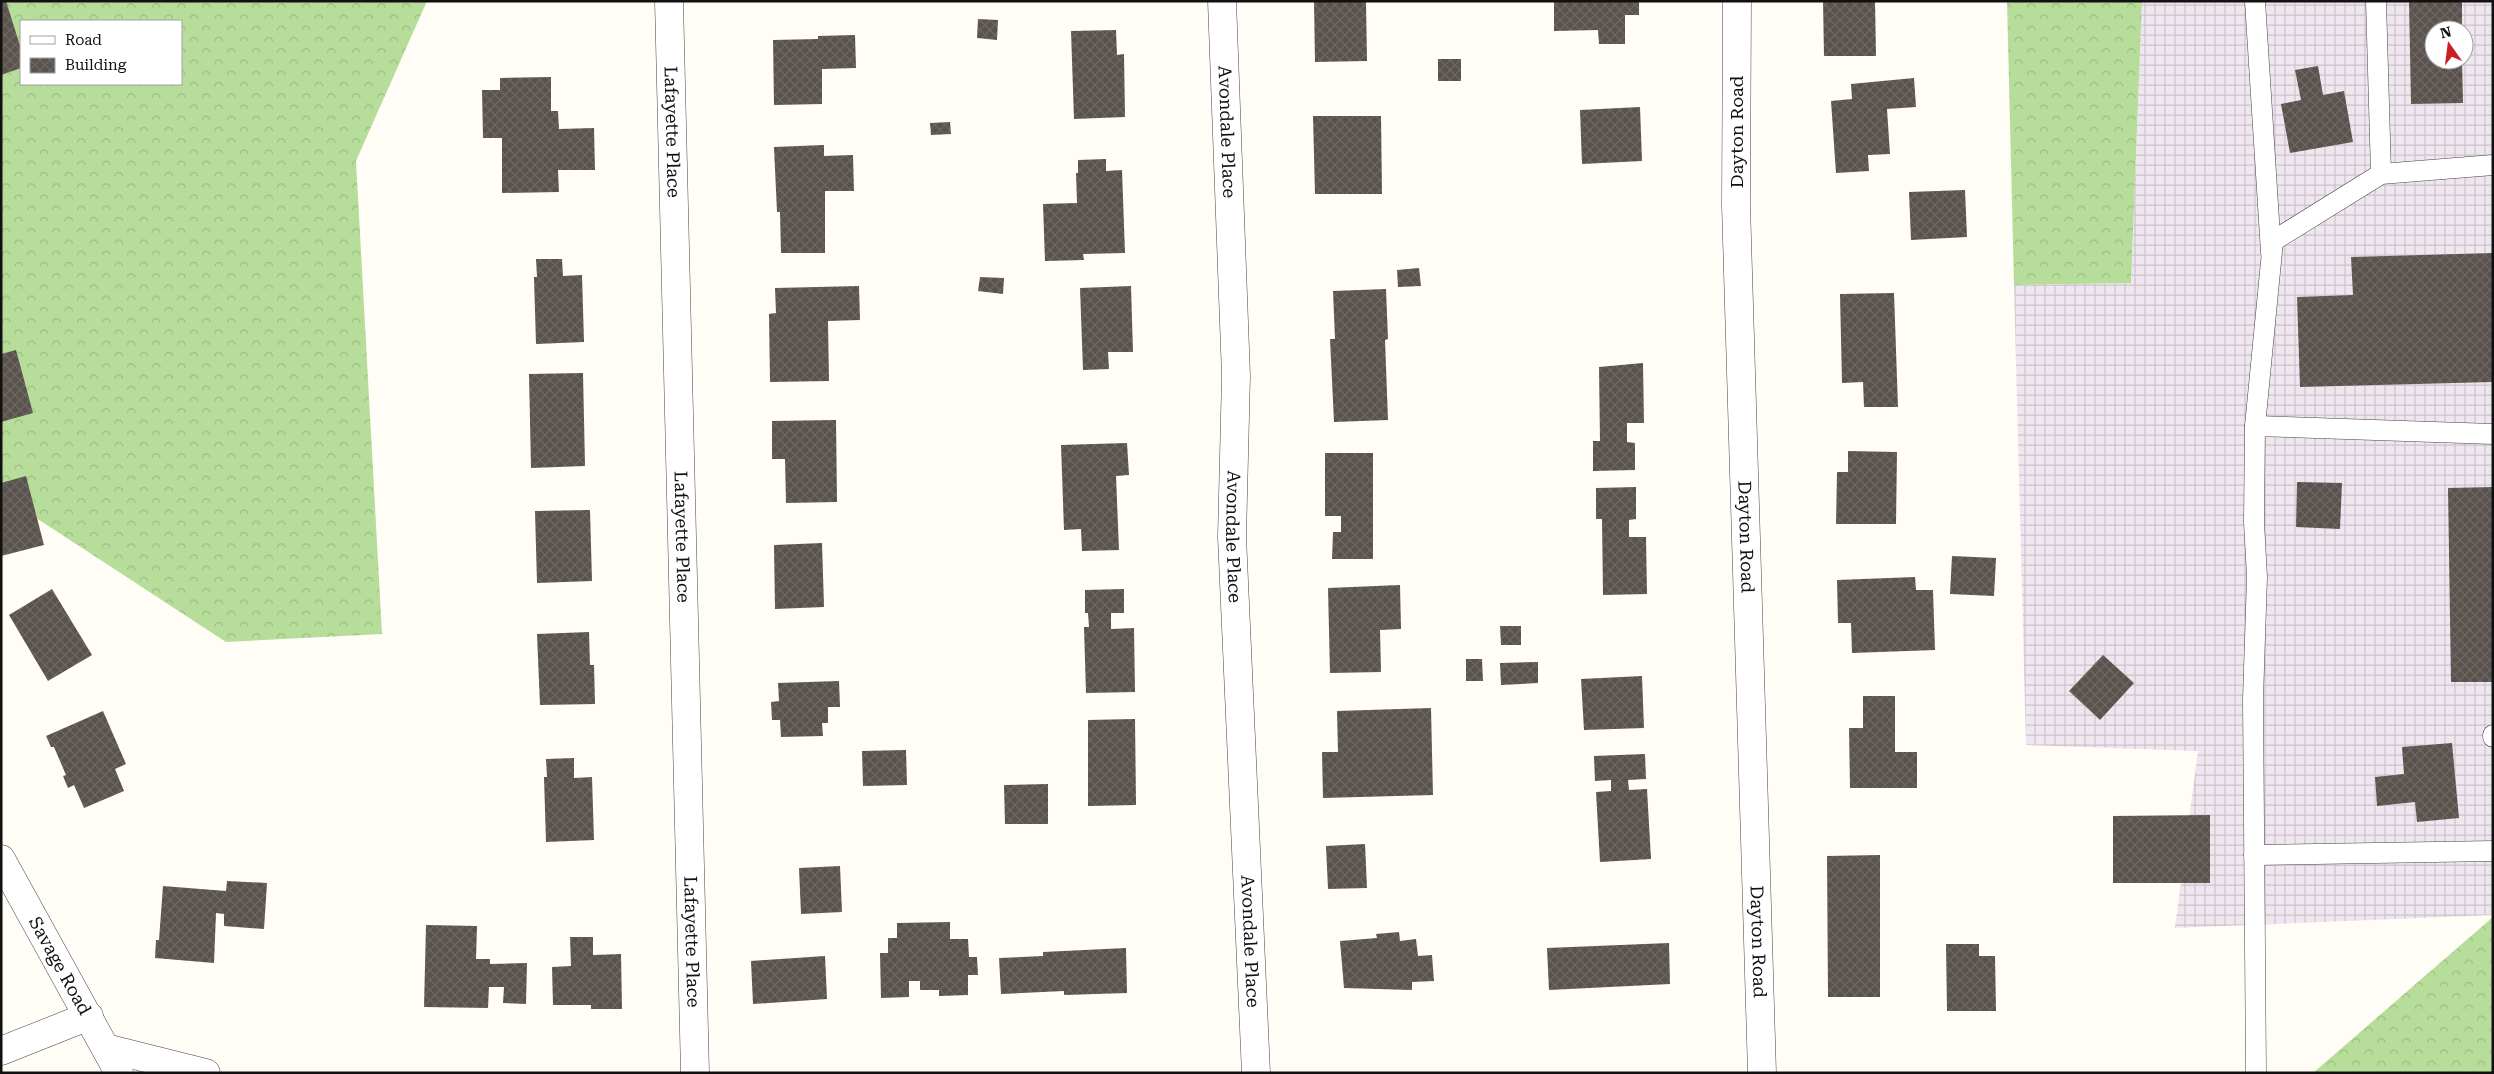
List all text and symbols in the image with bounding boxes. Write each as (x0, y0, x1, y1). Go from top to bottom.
legend (20, 20, 182, 85)
north arrow (2424, 20, 2474, 70)
text: N (2439, 23, 2453, 41)
text: Road (65, 31, 102, 49)
text: Building (65, 56, 127, 74)
street label: Avondale Place (1214, 65, 1240, 199)
street label: Lafayette Place (661, 66, 685, 198)
street label: Dayton Road (1726, 75, 1747, 188)
street label: Avondale Place (1222, 470, 1246, 604)
street label: Lafayette Place (670, 471, 695, 603)
street label: Dayton Road (1734, 480, 1759, 594)
street label: Avondale Place (1237, 875, 1264, 1008)
street label: Lafayette Place (680, 876, 704, 1008)
street label: Dayton Road (1746, 885, 1771, 999)
street label: Savage Road (25, 913, 96, 1019)

